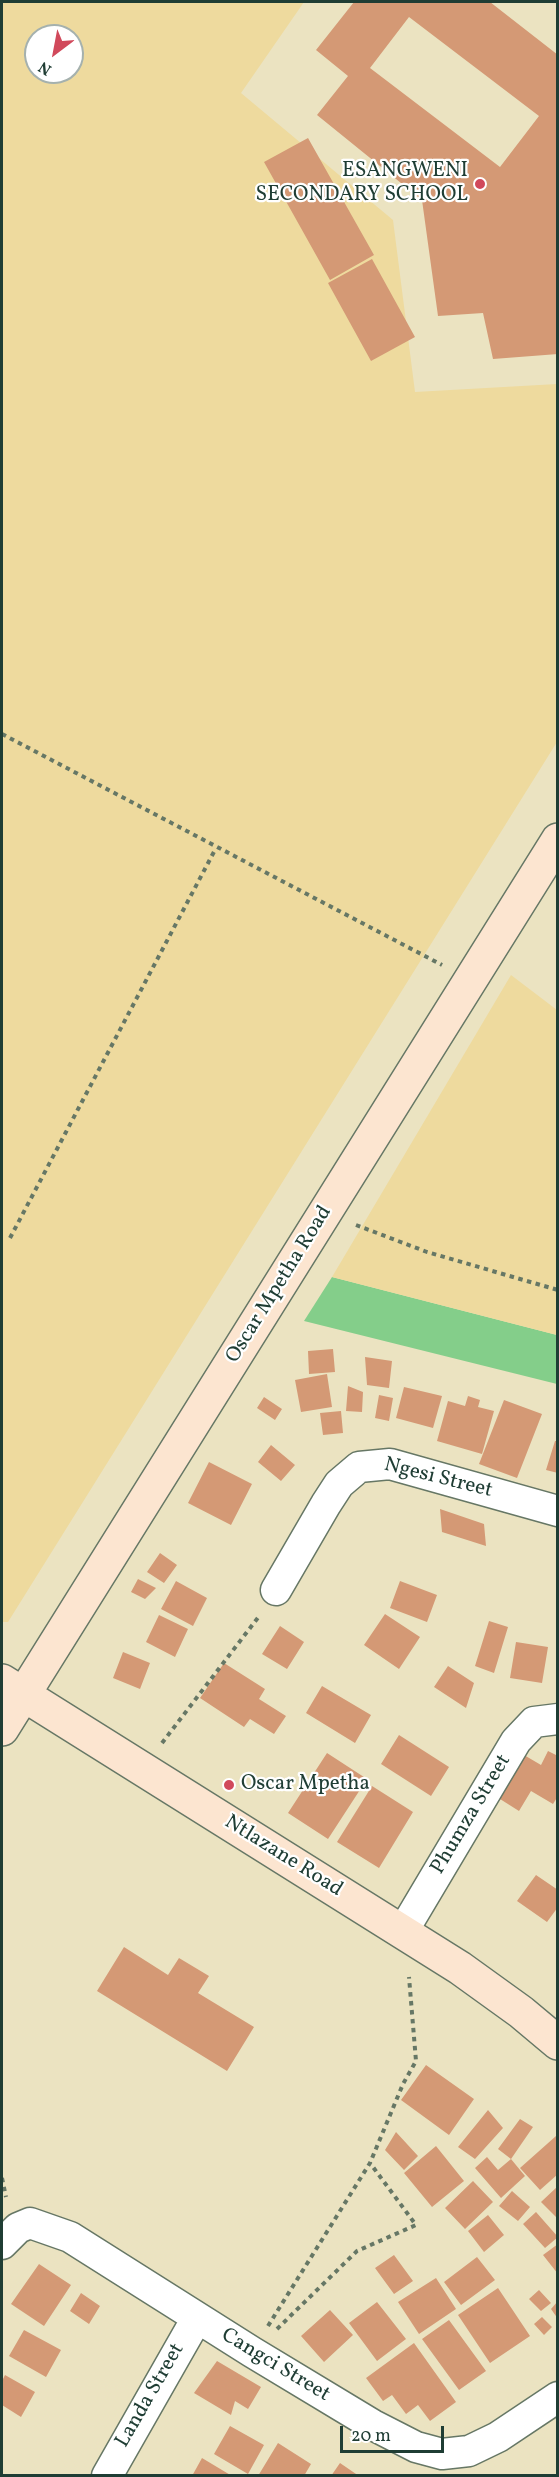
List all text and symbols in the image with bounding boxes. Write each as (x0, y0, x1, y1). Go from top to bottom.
north arrow (24, 24, 84, 84)
text: N (35, 55, 56, 80)
place label: ESANGWENI SECONDARY SCHOOL (256, 159, 468, 209)
marker: ESANGWENI SECONDARY SCHOOL (473, 177, 487, 191)
street label: Oscar Mpetha Road (221, 1202, 339, 1368)
street label: Ngesi Street (381, 1453, 495, 1505)
street label: Phumza Street (426, 1750, 518, 1880)
place label: Oscar Mpetha (241, 1772, 370, 1798)
marker: Oscar Mpetha (222, 1778, 236, 1792)
street label: Ntlazane Road (219, 1811, 347, 1903)
street label: Cangci Street (216, 2324, 334, 2408)
street label: Landa Street (111, 2339, 191, 2453)
scale bar (343, 2414, 446, 2452)
text: 20 m (351, 2424, 391, 2449)

